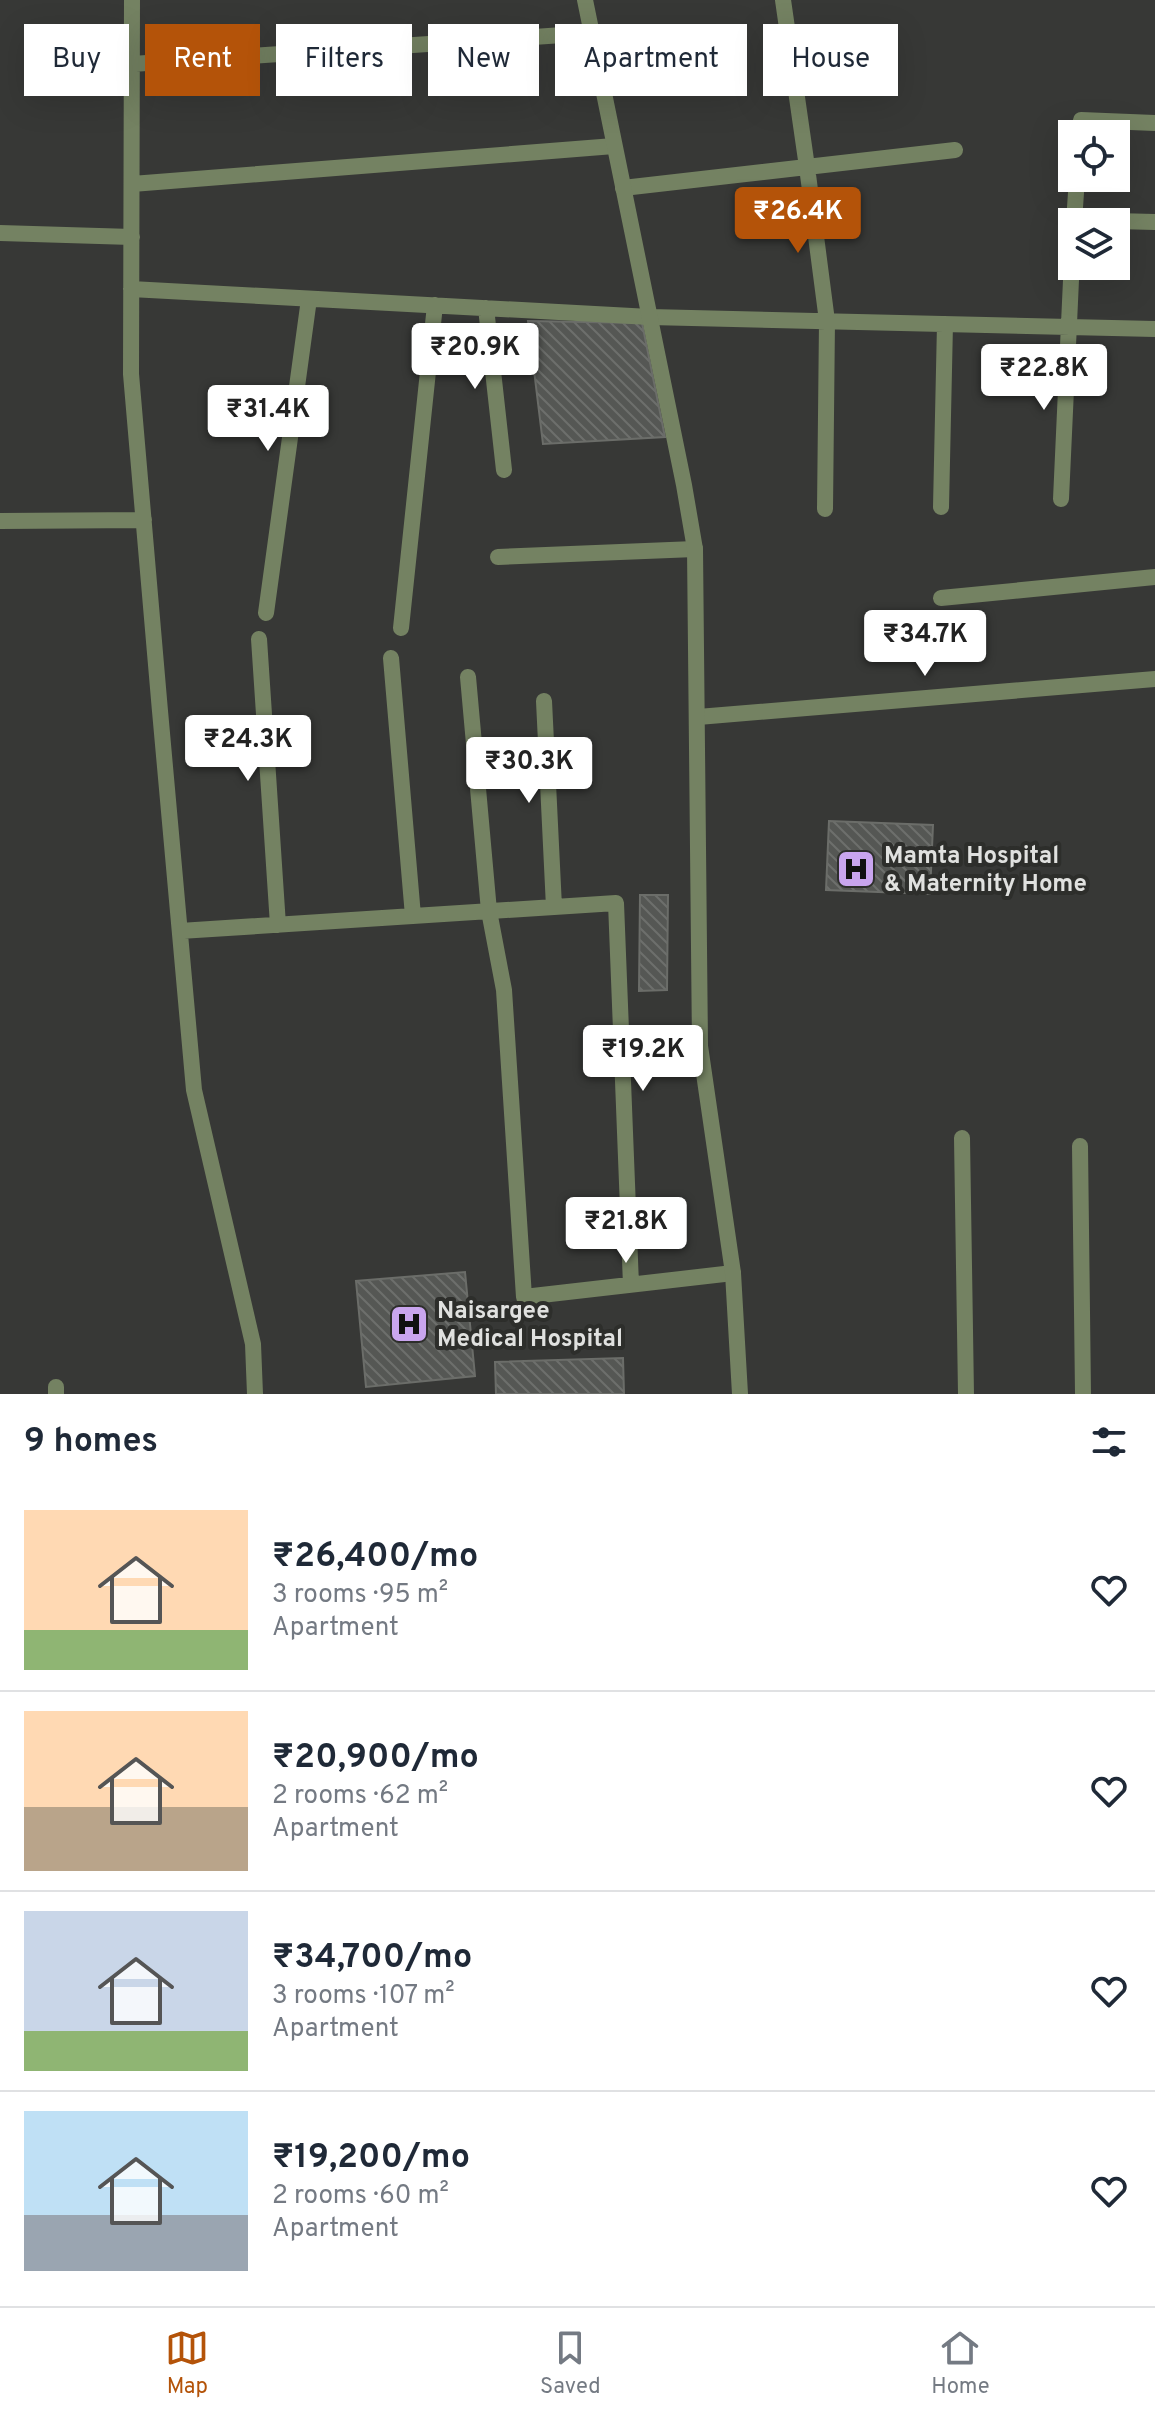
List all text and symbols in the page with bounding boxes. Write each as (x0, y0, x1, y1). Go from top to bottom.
chip: Buy (24, 24, 129, 96)
chip: Rent (145, 24, 260, 96)
chip: Filters (276, 24, 412, 96)
chip: New (428, 24, 539, 96)
chip: Apartment (555, 24, 747, 96)
chip: House (763, 24, 898, 96)
map controls (1058, 120, 1130, 280)
button: locate (1058, 120, 1130, 192)
pin: ₹26.4K (733, 187, 863, 255)
text: ₹26.4K (753, 196, 843, 229)
button: layers (1058, 208, 1130, 280)
pin: ₹20.9K (410, 323, 540, 391)
text: ₹20.9K (430, 332, 520, 365)
pin: ₹22.8K (979, 344, 1109, 412)
text: ₹22.8K (999, 353, 1089, 386)
pin: ₹31.4K (203, 385, 333, 453)
text: ₹31.4K (226, 394, 310, 427)
pin: ₹34.7K (860, 610, 990, 678)
text: ₹34.7K (882, 619, 968, 652)
pin: ₹24.3K (183, 715, 313, 783)
text: ₹24.3K (203, 724, 293, 757)
pin: ₹30.3K (464, 737, 594, 805)
text: ₹30.3K (484, 746, 574, 779)
place label: Mamta Hospital & Maternity Home (884, 842, 1087, 900)
hospital icon: Mamta Hospital & Maternity Home (835, 848, 877, 890)
pin: ₹19.2K (578, 1025, 708, 1093)
text: ₹19.2K (601, 1034, 685, 1067)
pin: ₹21.8K (561, 1197, 691, 1265)
text: ₹21.8K (584, 1206, 668, 1239)
place label: Naisargee Medical Hospital (437, 1297, 623, 1355)
hospital icon: Naisargee Medical Hospital (388, 1303, 430, 1345)
icon: filters (1087, 1420, 1131, 1464)
text: 9 homes (24, 1421, 158, 1464)
text: ₹26,400/mo (272, 1536, 478, 1579)
icon: home (88, 1542, 184, 1638)
icon: heart (1087, 1568, 1131, 1612)
text: 3 rooms · 95 m² (272, 1579, 448, 1612)
text: Apartment (272, 1612, 399, 1645)
text: ₹20,900/mo (272, 1737, 479, 1780)
icon: home (88, 1743, 184, 1839)
icon: heart (1087, 1769, 1131, 1813)
text: 2 rooms · 62 m² (272, 1780, 448, 1813)
text: Apartment (272, 1813, 399, 1846)
text: ₹34,700/mo (272, 1937, 472, 1980)
icon: home (88, 1943, 184, 2039)
icon: heart (1087, 1969, 1131, 2013)
text: 3 rooms · 107 m² (272, 1980, 455, 2013)
text: Apartment (272, 2013, 399, 2046)
text: ₹19,200/mo (272, 2137, 470, 2180)
icon: home (88, 2143, 184, 2239)
icon: heart (1087, 2169, 1131, 2213)
text: 2 rooms · 60 m² (272, 2180, 449, 2213)
text: Apartment (272, 2213, 399, 2246)
tab: Map (165, 2326, 209, 2401)
tab: Saved (540, 2326, 601, 2401)
tab: Home (931, 2326, 990, 2401)

